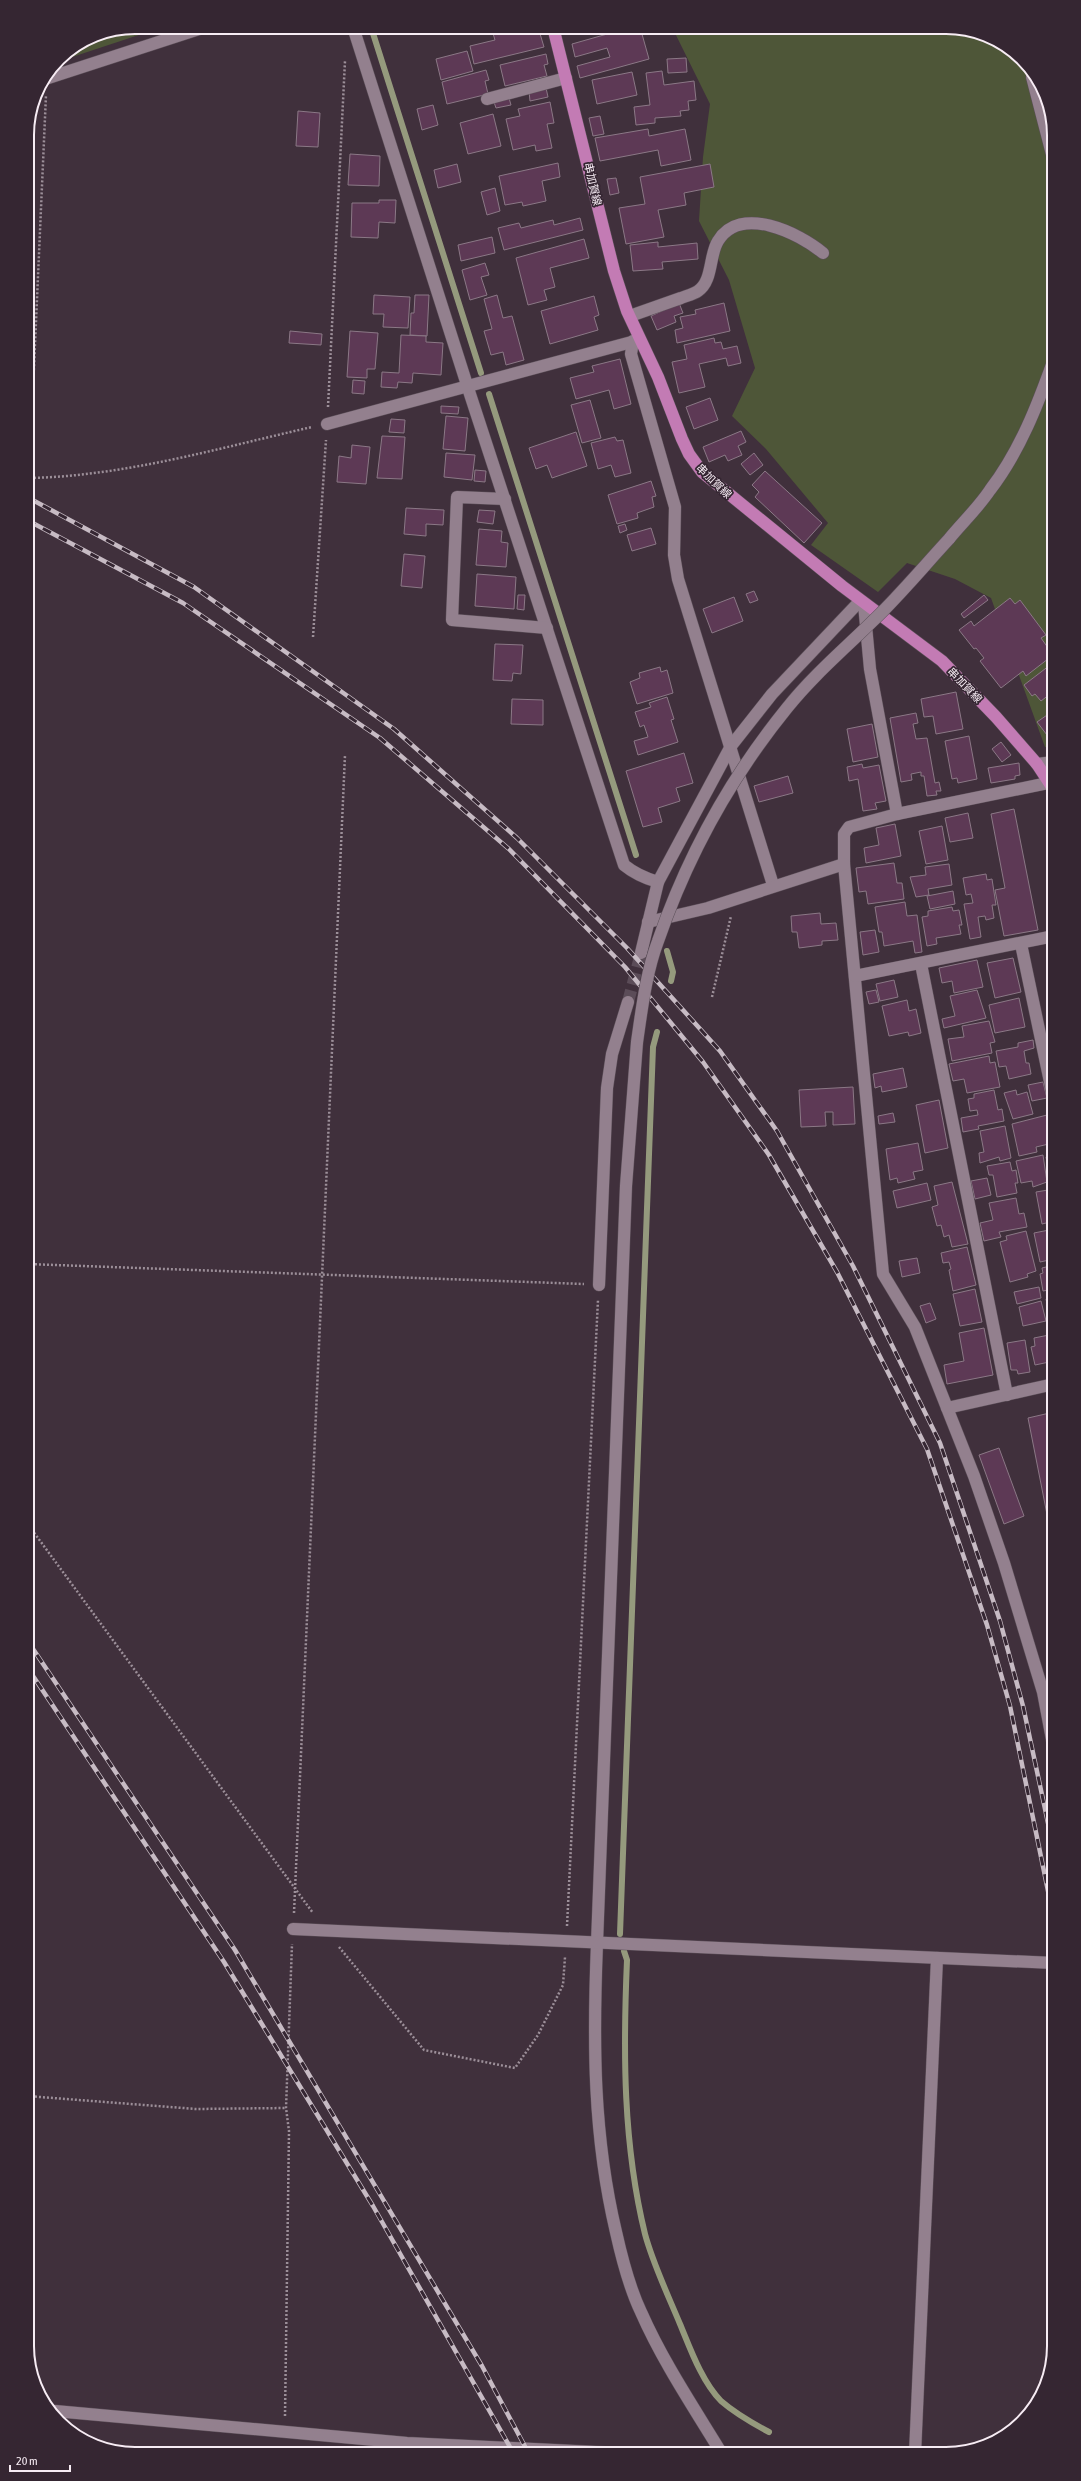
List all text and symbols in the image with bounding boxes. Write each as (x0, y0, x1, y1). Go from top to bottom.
street label: 串加賀線 (582, 161, 604, 207)
street label: 串加賀線 (694, 461, 734, 501)
street label: 串加賀線 (945, 665, 985, 705)
scale bar (10, 2447, 70, 2473)
text: 20 m (16, 2454, 38, 2468)

